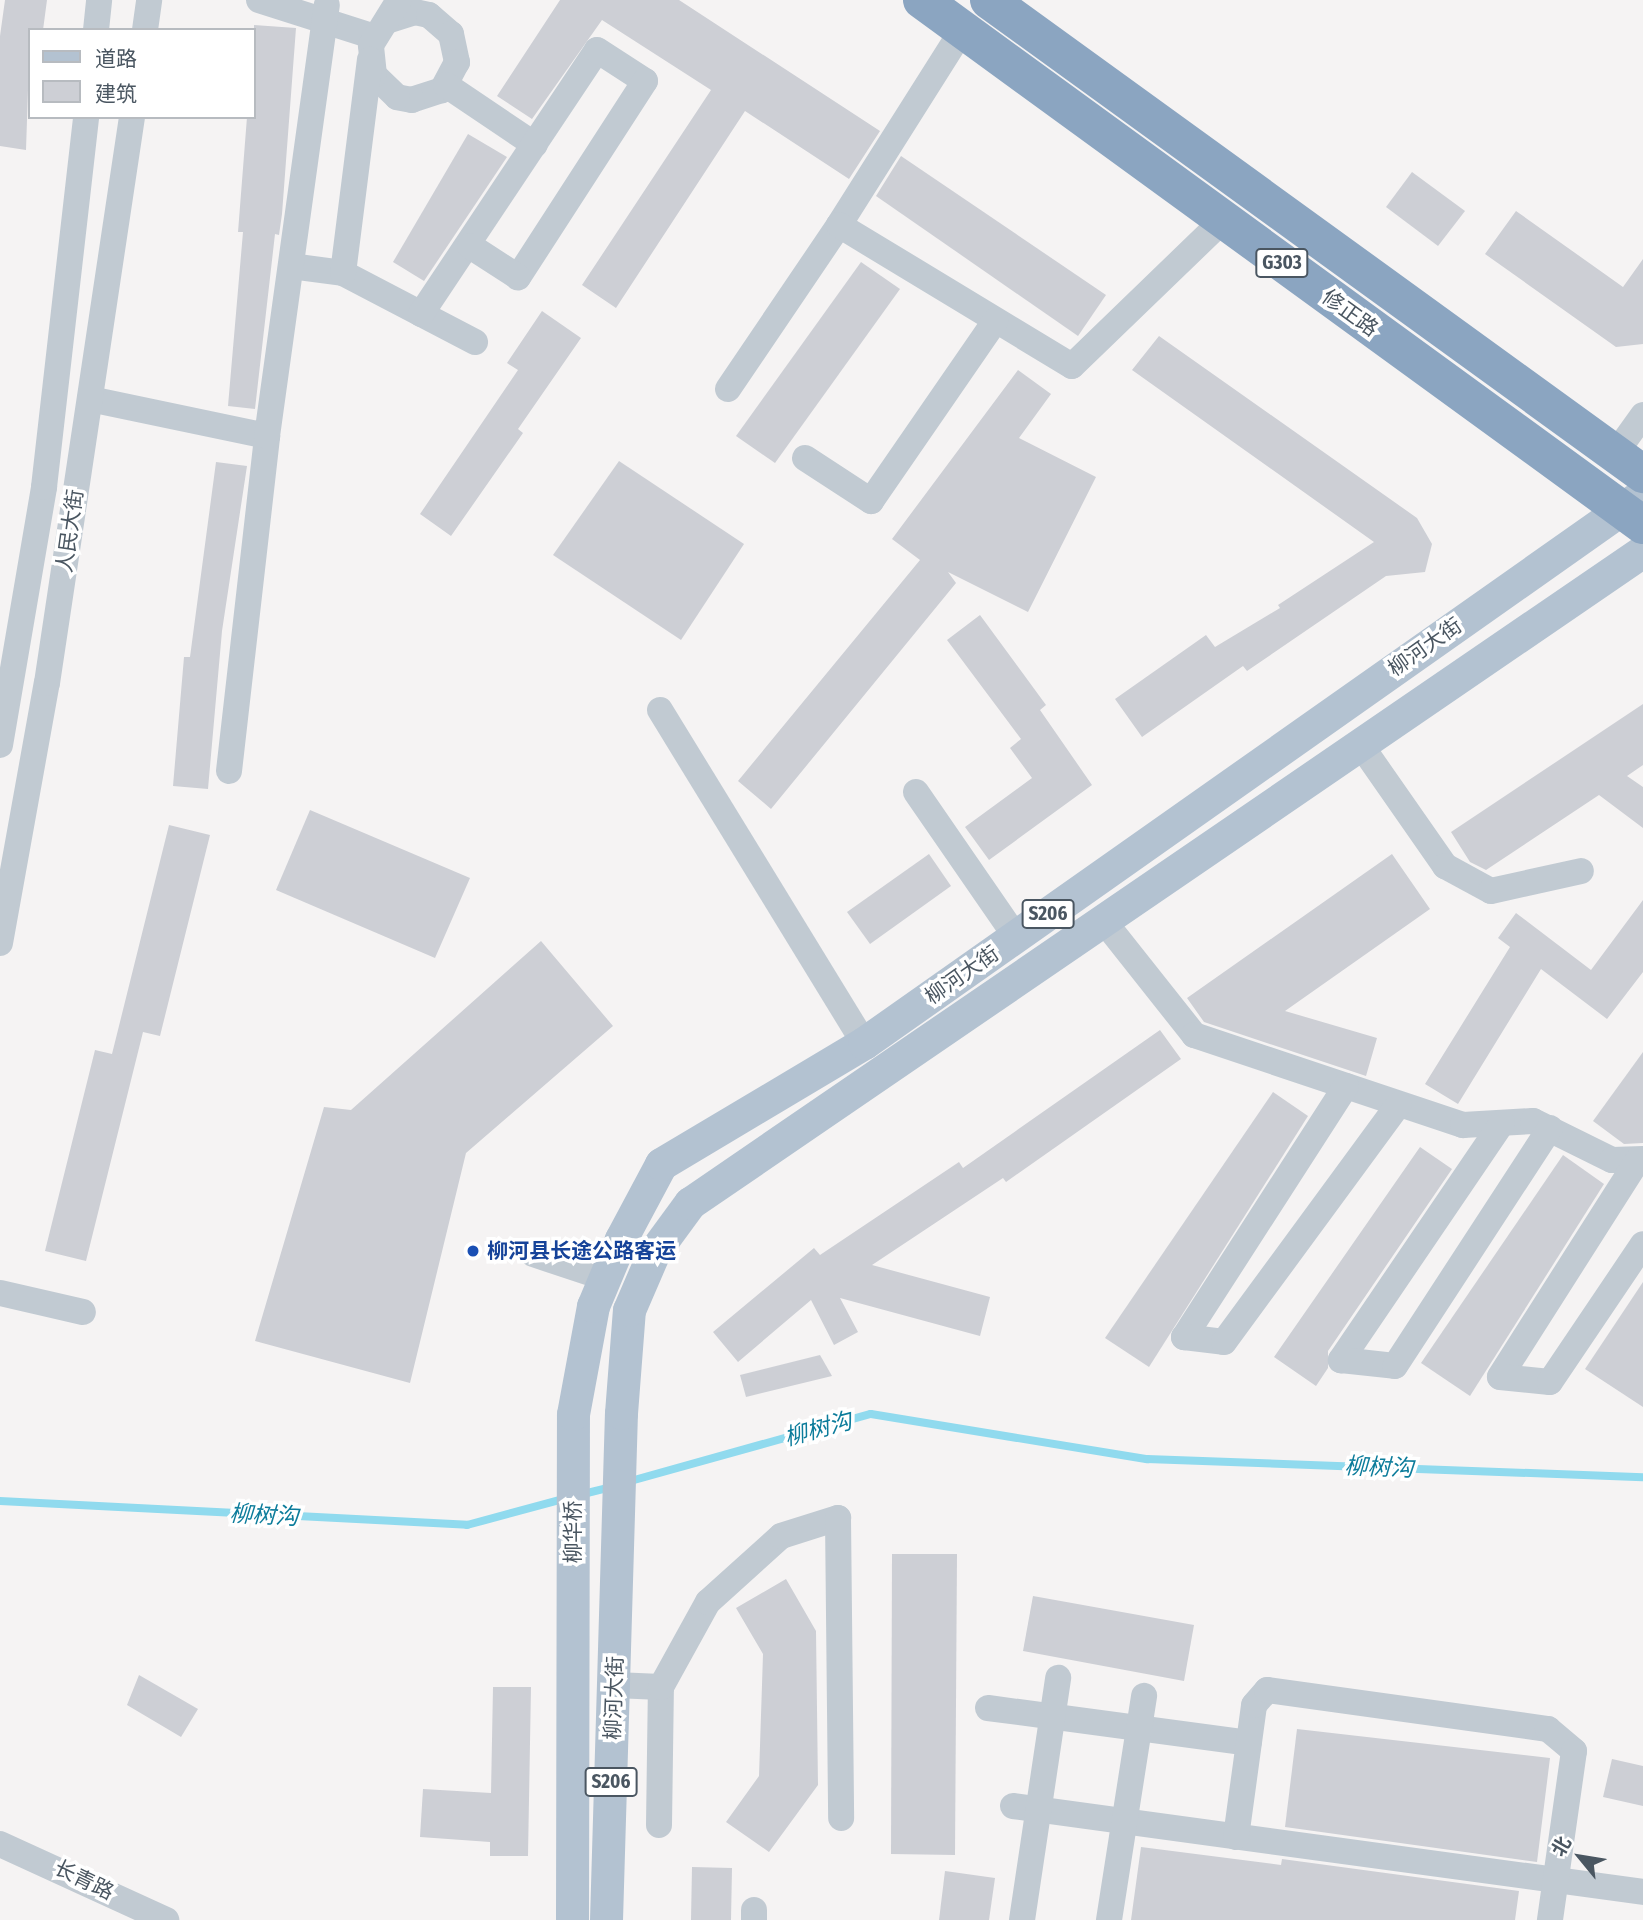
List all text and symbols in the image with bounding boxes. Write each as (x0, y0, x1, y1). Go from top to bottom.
legend (28, 28, 256, 119)
text: 道路 (95, 46, 137, 72)
text: 建筑 (95, 81, 137, 107)
road number: G303 (1254, 247, 1310, 278)
street label: 修正路 (1317, 284, 1383, 342)
street label: 人民大街 (52, 488, 88, 574)
street label: 柳河大街 (1383, 613, 1467, 681)
road number: S206 (1020, 898, 1076, 930)
street label: 柳河大街 (920, 941, 1004, 1009)
place label: 柳河县长途公路客运 (487, 1238, 676, 1264)
marker: 柳河县长途公路客运 (465, 1243, 481, 1259)
water label: 柳树沟 (781, 1407, 855, 1451)
water label: 柳树沟 (1344, 1452, 1414, 1482)
water label: 柳树沟 (229, 1499, 299, 1531)
street label: 柳华桥 (560, 1501, 586, 1563)
street label: 柳河大街 (600, 1656, 628, 1740)
road number: S206 (583, 1766, 639, 1798)
north arrow (1545, 1822, 1615, 1892)
text: 北 (1547, 1832, 1576, 1860)
street label: 长青路 (50, 1855, 118, 1905)

